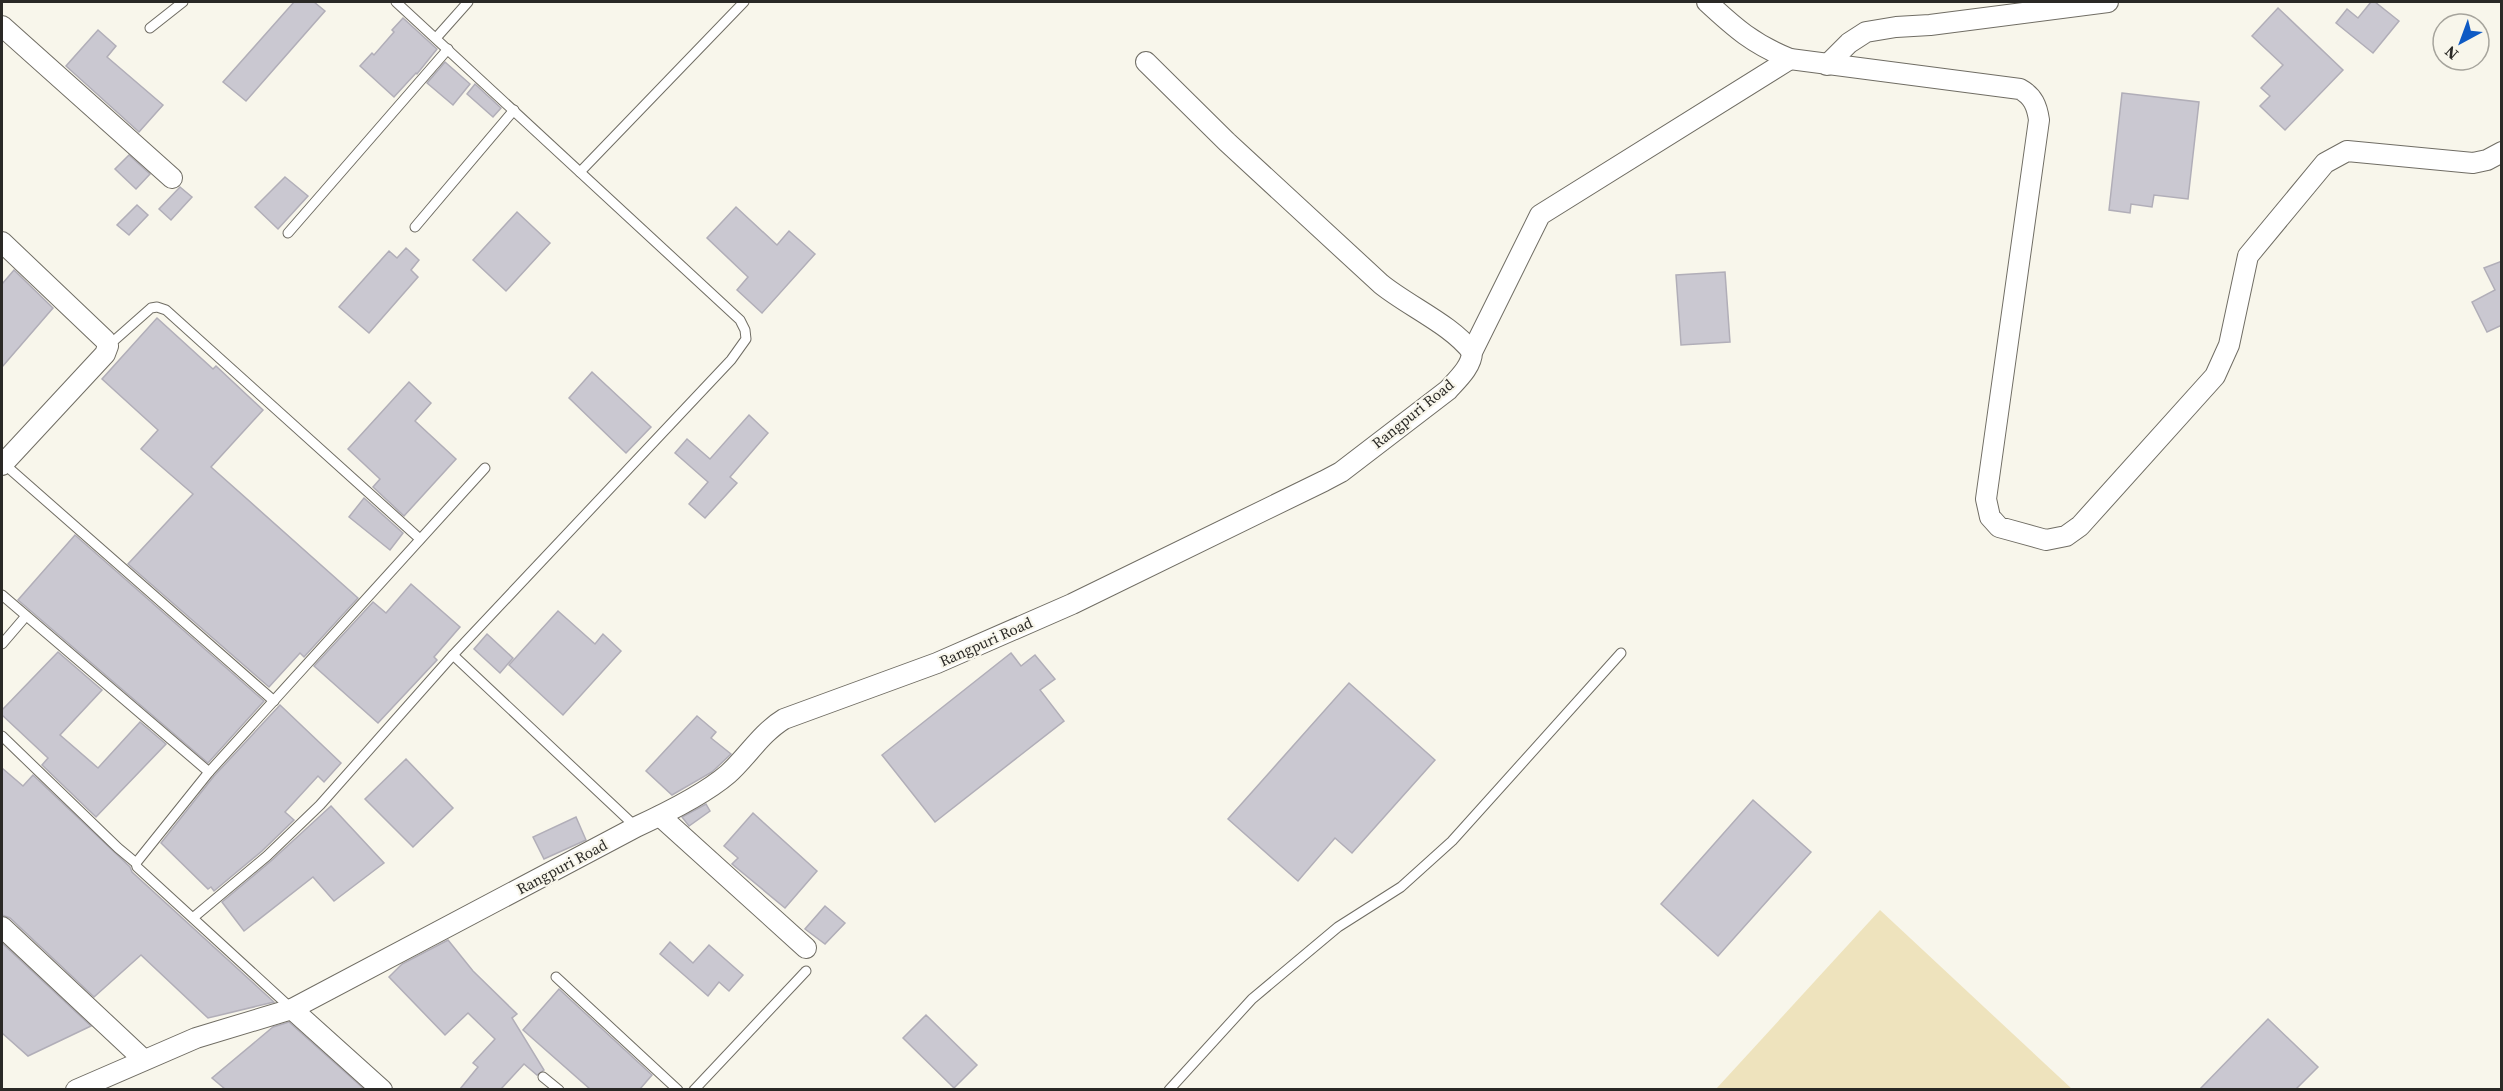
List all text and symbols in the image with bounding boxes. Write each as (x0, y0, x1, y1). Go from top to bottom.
north arrow (2431, 12, 2491, 72)
text: N (2439, 41, 2463, 65)
street label: Rangpuri Road (1367, 374, 1458, 453)
street label: Rangpuri Road (936, 611, 1036, 671)
street label: Rangpuri Road (513, 834, 611, 899)

